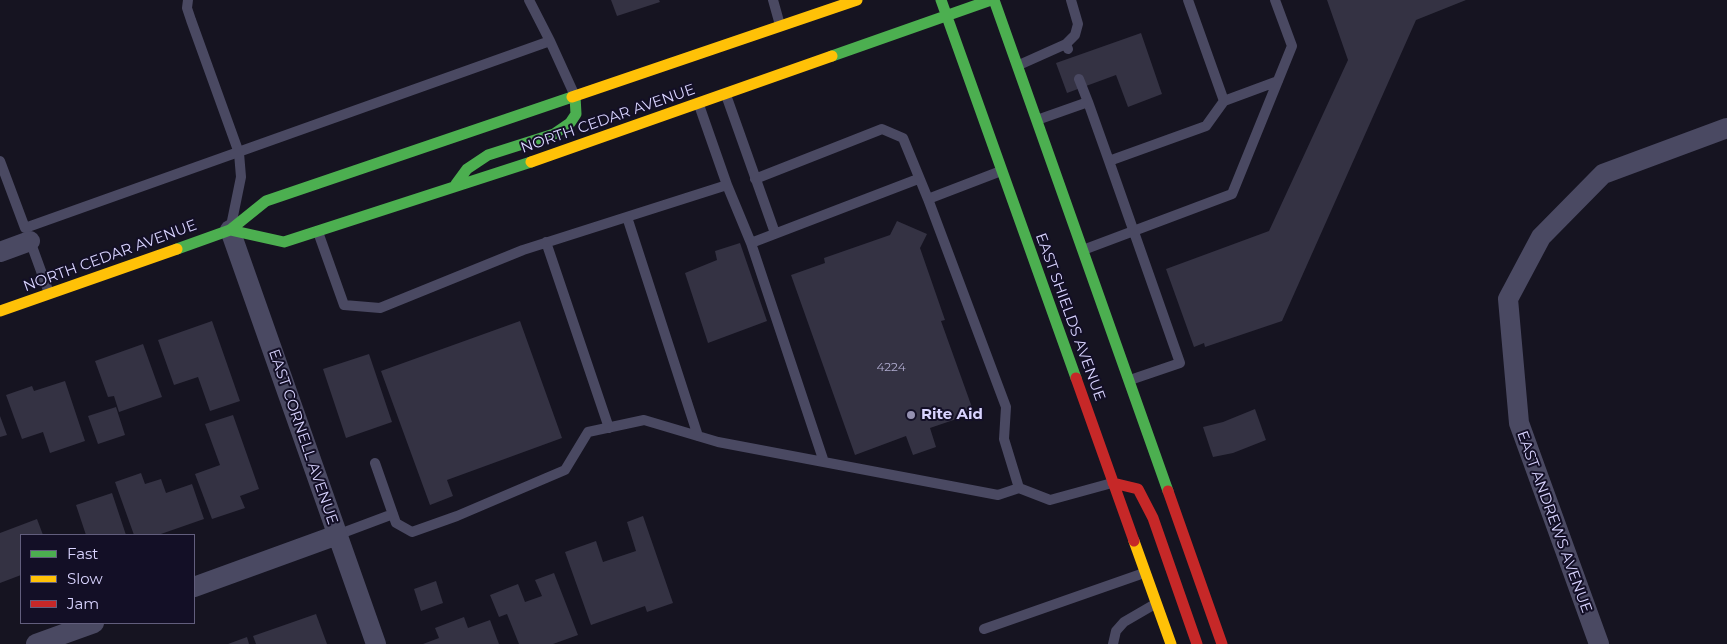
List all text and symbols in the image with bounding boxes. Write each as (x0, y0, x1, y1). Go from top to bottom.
street label: NORTH CEDAR AVENUE (518, 81, 698, 157)
street label: NORTH CEDAR AVENUE (21, 216, 199, 296)
street label: EAST SHIELDS AVENUE (1031, 231, 1109, 403)
street label: EAST CORNELL AVENUE (264, 347, 342, 527)
house number: 4224 (876, 360, 906, 374)
place label: Rite Aid (921, 406, 983, 424)
marker: Rite Aid (905, 409, 917, 421)
street label: EAST ANDREWS AVENUE (1513, 428, 1595, 616)
legend (20, 534, 195, 624)
text: Fast (67, 544, 98, 563)
text: Slow (67, 569, 103, 588)
text: Jam (67, 594, 99, 613)

